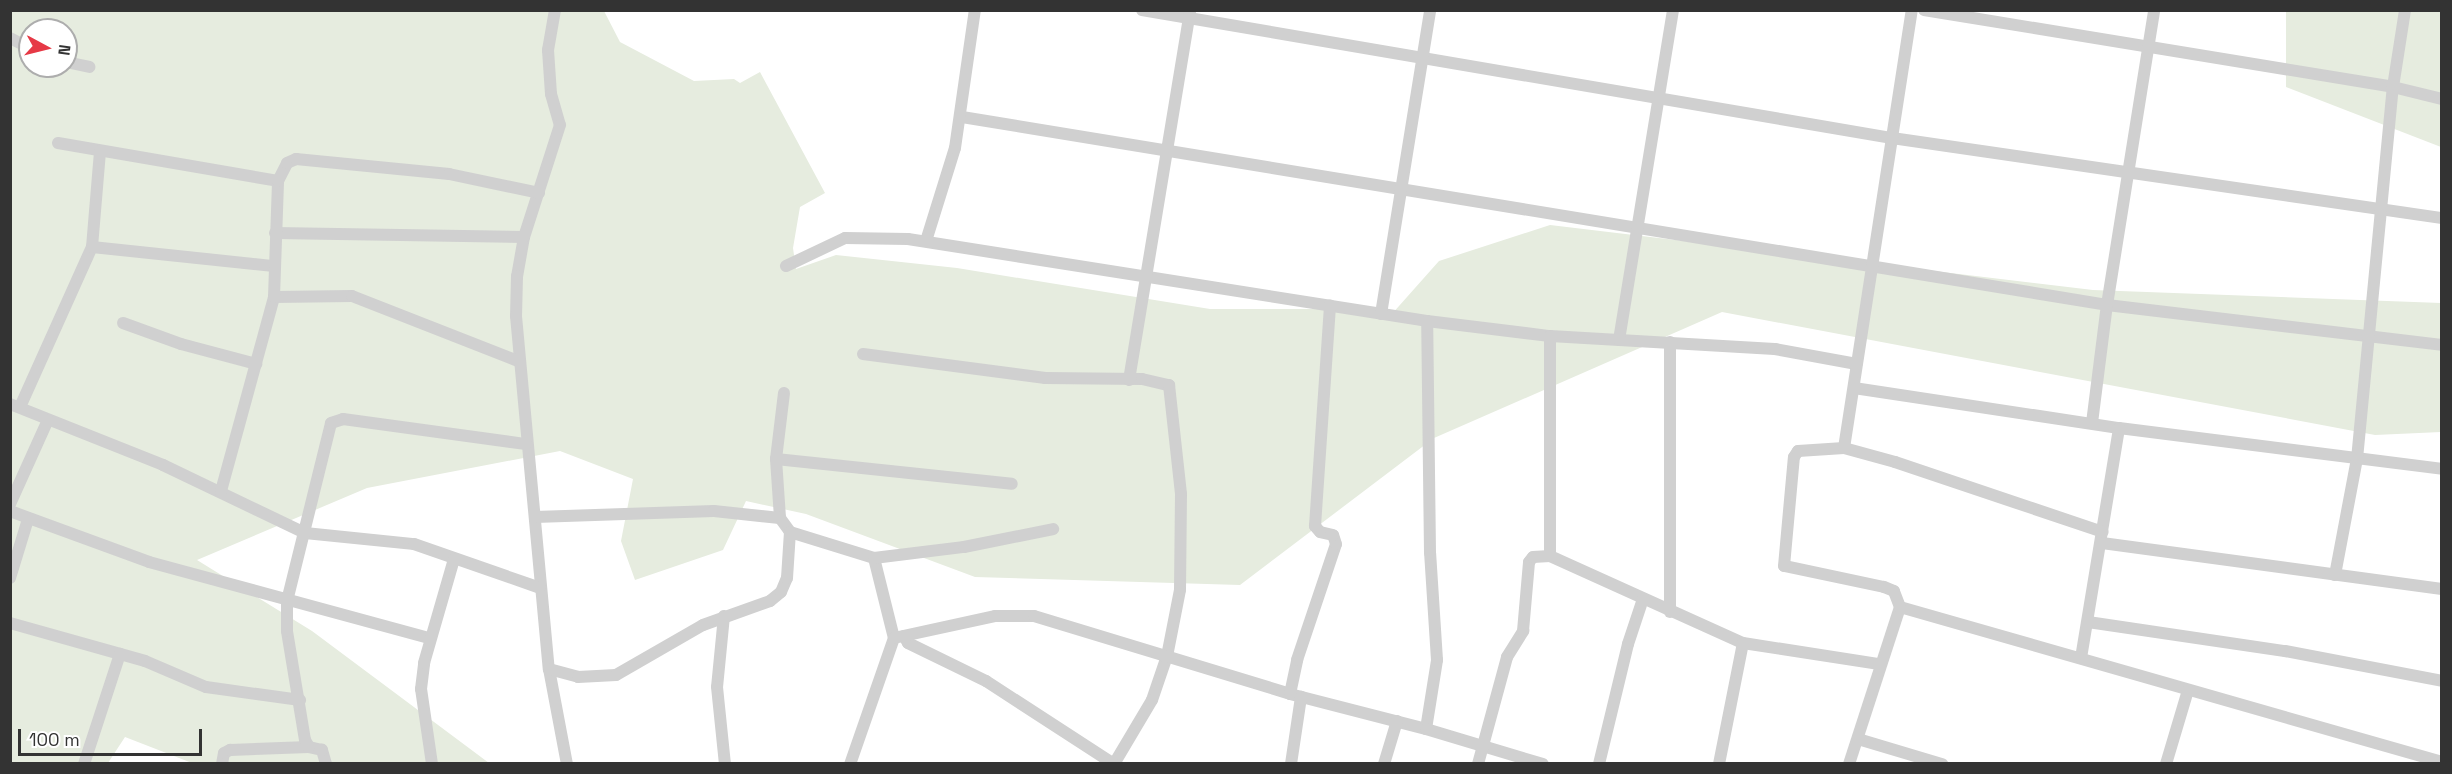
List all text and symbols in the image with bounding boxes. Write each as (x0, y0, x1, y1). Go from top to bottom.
north arrow (18, 18, 78, 78)
text: N (53, 43, 75, 57)
scale bar (21, 717, 206, 755)
text: 100 m (29, 728, 80, 751)

